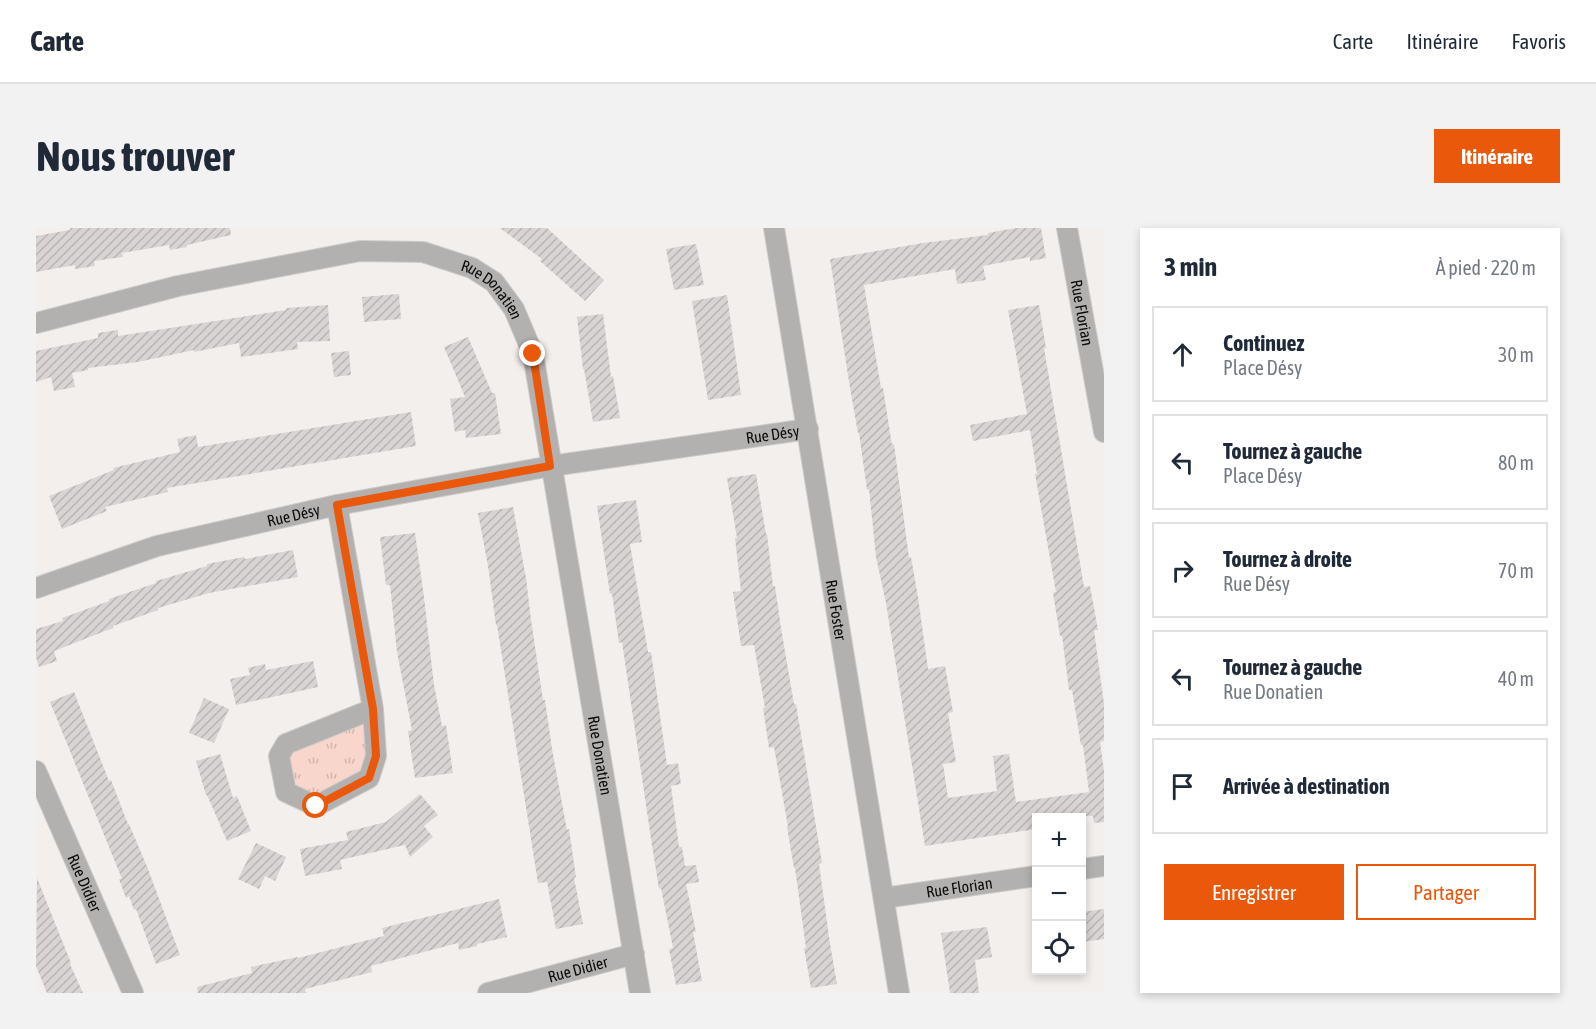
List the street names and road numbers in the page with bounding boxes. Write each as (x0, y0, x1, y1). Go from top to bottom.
street label: Rue Donatien (459, 256, 526, 322)
street label: Rue Florian (1068, 278, 1097, 347)
street label: Rue Désy (745, 421, 801, 447)
street label: Rue Désy (265, 500, 322, 530)
street label: Rue Foster (823, 578, 850, 642)
street label: Rue Donatien (585, 714, 616, 796)
street label: Rue Didier (64, 851, 105, 915)
street label: Rue Florian (925, 873, 994, 901)
street label: Rue Didier (546, 952, 610, 986)

